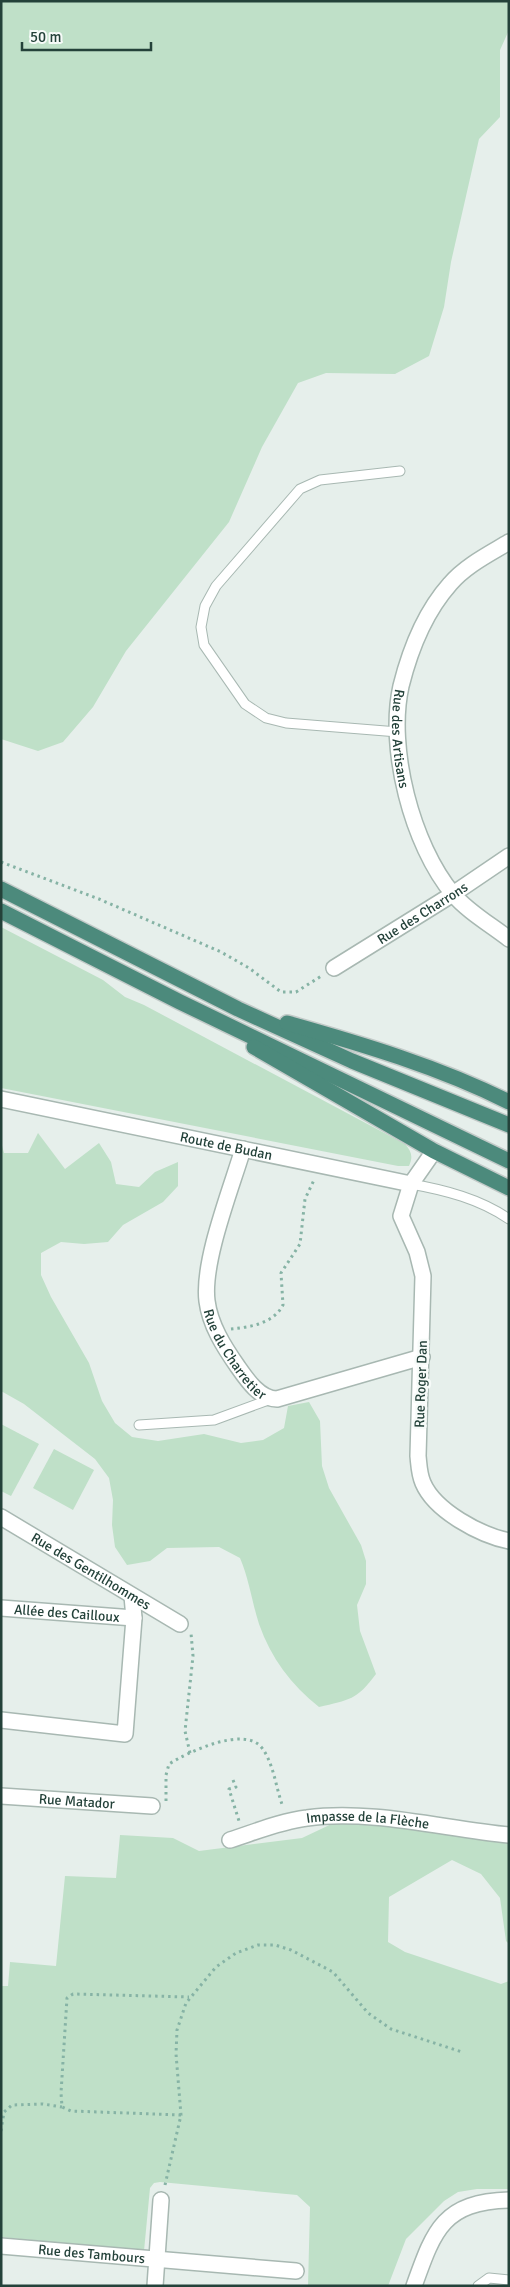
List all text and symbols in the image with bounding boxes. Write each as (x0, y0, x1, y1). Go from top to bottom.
scale bar (22, 20, 151, 52)
text: 50 m (30, 28, 61, 46)
street label: Rue des Artisans (389, 688, 413, 790)
street label: Rue des Charrons (374, 878, 471, 948)
street label: Route de Budan (178, 1128, 274, 1164)
street label: Rue du Charretier (200, 1307, 270, 1404)
street label: Rue Roger Dan (411, 1340, 431, 1428)
street label: Rue des Gentilhommes (28, 1529, 154, 1613)
street label: Allée des Cailloux (13, 1601, 121, 1625)
street label: Rue Matador (38, 1790, 116, 1812)
street label: Impasse de la Flèche (305, 1807, 430, 1832)
street label: Rue des Tambours (38, 2241, 146, 2267)

